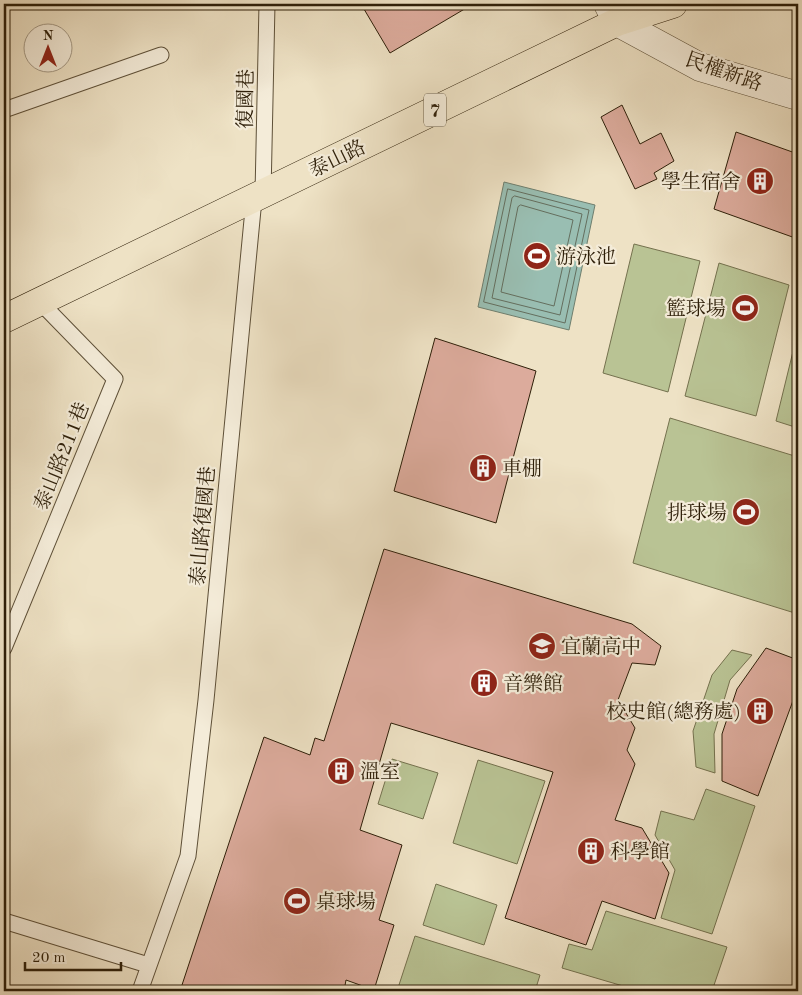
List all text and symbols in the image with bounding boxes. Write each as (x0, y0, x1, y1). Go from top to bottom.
north arrow (22, 22, 72, 72)
text: N (43, 29, 54, 43)
street label: 民權新路 (682, 49, 765, 95)
street label: 復國巷 (234, 69, 258, 129)
road number: 7 (424, 94, 446, 126)
street label: 泰山路 (305, 135, 369, 182)
building icon: 學生宿舍 (745, 166, 775, 196)
place label: 學生宿舍 (661, 171, 741, 193)
sports icon: 游泳池 (522, 241, 552, 271)
place label: 游泳池 (556, 245, 616, 268)
sports icon: 籃球場 (730, 293, 760, 323)
place label: 籃球場 (666, 298, 726, 320)
street label: 泰山路211巷 (29, 399, 94, 514)
building icon: 車棚 (468, 453, 498, 483)
place label: 車棚 (502, 458, 542, 480)
street label: 泰山路復國巷 (186, 465, 219, 587)
sports icon: 排球場 (731, 497, 761, 527)
place label: 排球場 (667, 502, 727, 524)
school or university icon: 宜蘭高中 (527, 631, 557, 661)
place label: 宜蘭高中 (561, 636, 641, 658)
building icon: 音樂館 (469, 668, 499, 698)
place label: 音樂館 (503, 673, 563, 695)
building icon: 校史館(總務處) (745, 696, 775, 726)
place label: 校史館(總務處) (606, 701, 741, 723)
building icon: 溫室 (326, 756, 356, 786)
place label: 溫室 (360, 761, 400, 783)
building icon: 科學館 (576, 836, 606, 866)
place label: 科學館 (610, 841, 670, 863)
sports icon: 桌球場 (282, 886, 312, 916)
place label: 桌球場 (316, 891, 376, 913)
scale bar (25, 940, 121, 972)
text: 20 m (32, 951, 66, 966)

